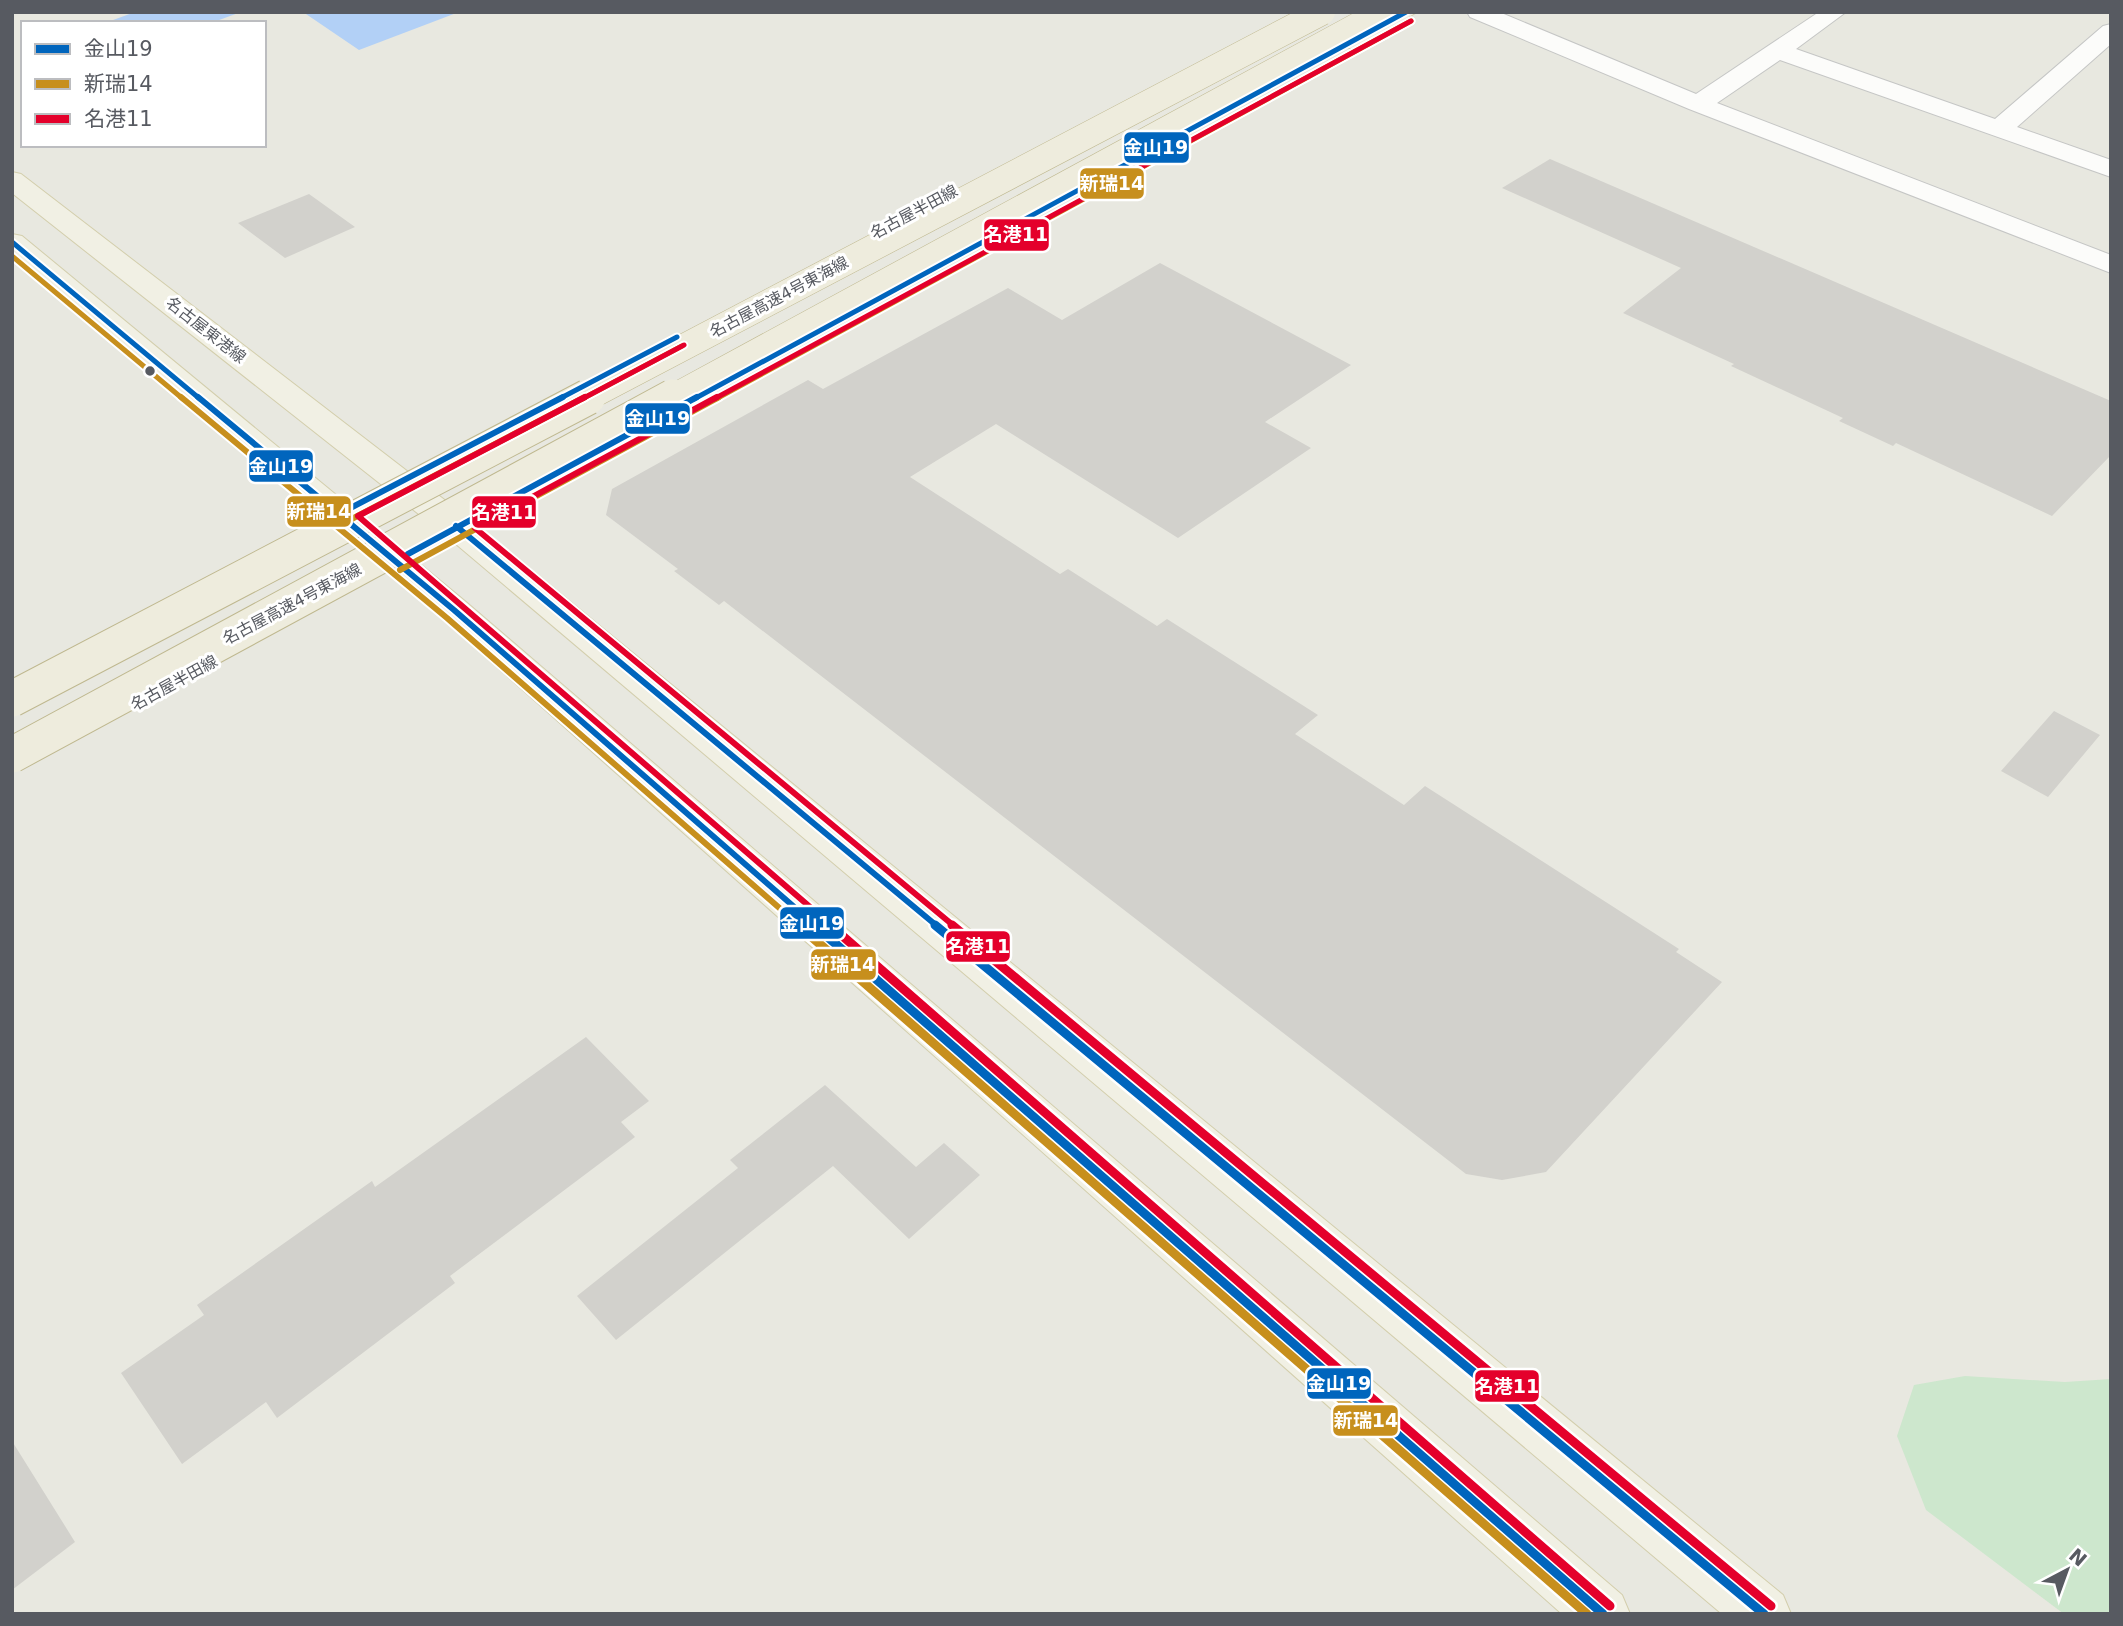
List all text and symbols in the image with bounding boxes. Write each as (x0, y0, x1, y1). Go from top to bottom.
legend (21, 21, 266, 147)
text: 金山19 (84, 37, 153, 61)
text: 新瑞14 (84, 72, 153, 96)
text: 名港11 (84, 107, 153, 131)
line badge: 金山19 (1123, 131, 1190, 164)
text: 金山19 (1124, 136, 1188, 158)
line badge: 新瑞14 (1079, 167, 1145, 200)
text: 新瑞14 (1080, 172, 1144, 194)
street label: 名古屋半田線 (867, 181, 961, 243)
line badge: 名港11 (983, 218, 1050, 252)
text: 名港11 (984, 223, 1048, 245)
street label: 名古屋高速4号東海線 (706, 252, 852, 342)
street label: 名古屋東港線 (162, 293, 250, 367)
unlabelled marker (143, 364, 157, 378)
line badge: 金山19 (624, 402, 691, 435)
text: 金山19 (626, 407, 690, 429)
line badge: 金山19 (248, 449, 314, 483)
text: 金山19 (249, 455, 313, 477)
line badge: 新瑞14 (286, 495, 352, 528)
line badge: 名港11 (471, 495, 537, 529)
text: 新瑞14 (287, 500, 351, 522)
text: 名港11 (472, 501, 536, 523)
street label: 名古屋高速4号東海線 (219, 559, 365, 649)
street label: 名古屋半田線 (127, 651, 221, 715)
line badge: 金山19 (779, 906, 845, 940)
text: 金山19 (780, 912, 844, 934)
line badge: 名港11 (945, 930, 1011, 963)
text: 名港11 (946, 935, 1010, 957)
line badge: 新瑞14 (810, 948, 877, 981)
text: 新瑞14 (811, 953, 875, 975)
line badge: 金山19 (1306, 1367, 1372, 1400)
line badge: 名港11 (1474, 1369, 1540, 1403)
text: 金山19 (1307, 1372, 1371, 1394)
text: 名港11 (1475, 1375, 1539, 1397)
line badge: 新瑞14 (1332, 1404, 1399, 1437)
text: 新瑞14 (1334, 1409, 1398, 1431)
north arrow (2032, 1535, 2102, 1605)
text: N (2065, 1544, 2091, 1571)

